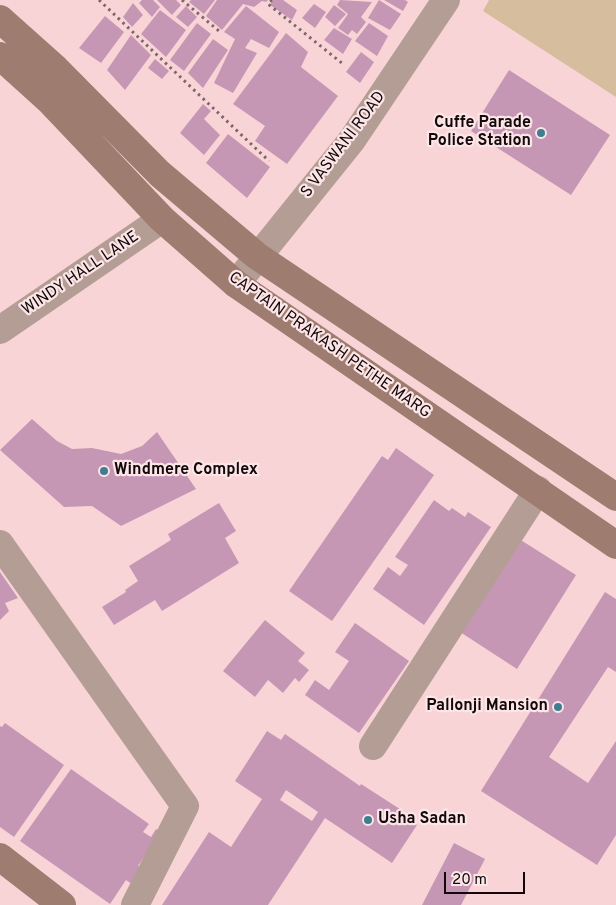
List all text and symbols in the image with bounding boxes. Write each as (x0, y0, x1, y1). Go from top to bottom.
street label: S VASWANI ROAD (298, 88, 390, 202)
place label: Cuffe Parade Police Station (428, 114, 531, 152)
marker: Cuffe Parade Police Station (535, 127, 547, 139)
street label: WINDY HALL LANE (19, 228, 143, 320)
street label: CAPTAIN PRAKASH PETHE MARG (224, 269, 434, 423)
place label: Windmere Complex (114, 461, 258, 481)
marker: Windmere Complex (98, 465, 110, 477)
place label: Pallonji Mansion (426, 697, 548, 717)
marker: Pallonji Mansion (552, 701, 564, 713)
place label: Usha Sadan (378, 810, 466, 830)
marker: Usha Sadan (362, 814, 374, 826)
scale bar (446, 862, 527, 894)
text: 20 m (452, 871, 487, 890)

